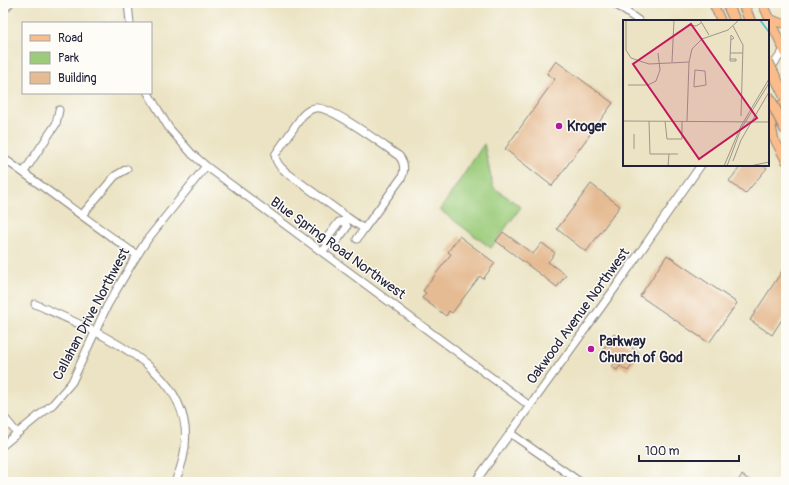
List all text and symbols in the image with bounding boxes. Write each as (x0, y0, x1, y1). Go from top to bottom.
inset map (623, 20, 769, 166)
legend (22, 22, 152, 94)
text: Road (58, 31, 83, 46)
text: Park (58, 51, 79, 66)
text: Building (58, 71, 97, 86)
place label: Kroger (567, 118, 608, 135)
marker: Kroger (554, 121, 564, 131)
street label: Blue Spring Road Northwest (267, 193, 409, 303)
street label: Oakwood Avenue Northwest (523, 244, 633, 387)
street label: Callahan Drive Northwest (49, 245, 133, 383)
place label: Parkway Church of God (599, 333, 683, 366)
marker: Parkway Church of God (586, 344, 596, 354)
scale bar (639, 437, 739, 463)
text: 100 m (645, 444, 680, 459)

